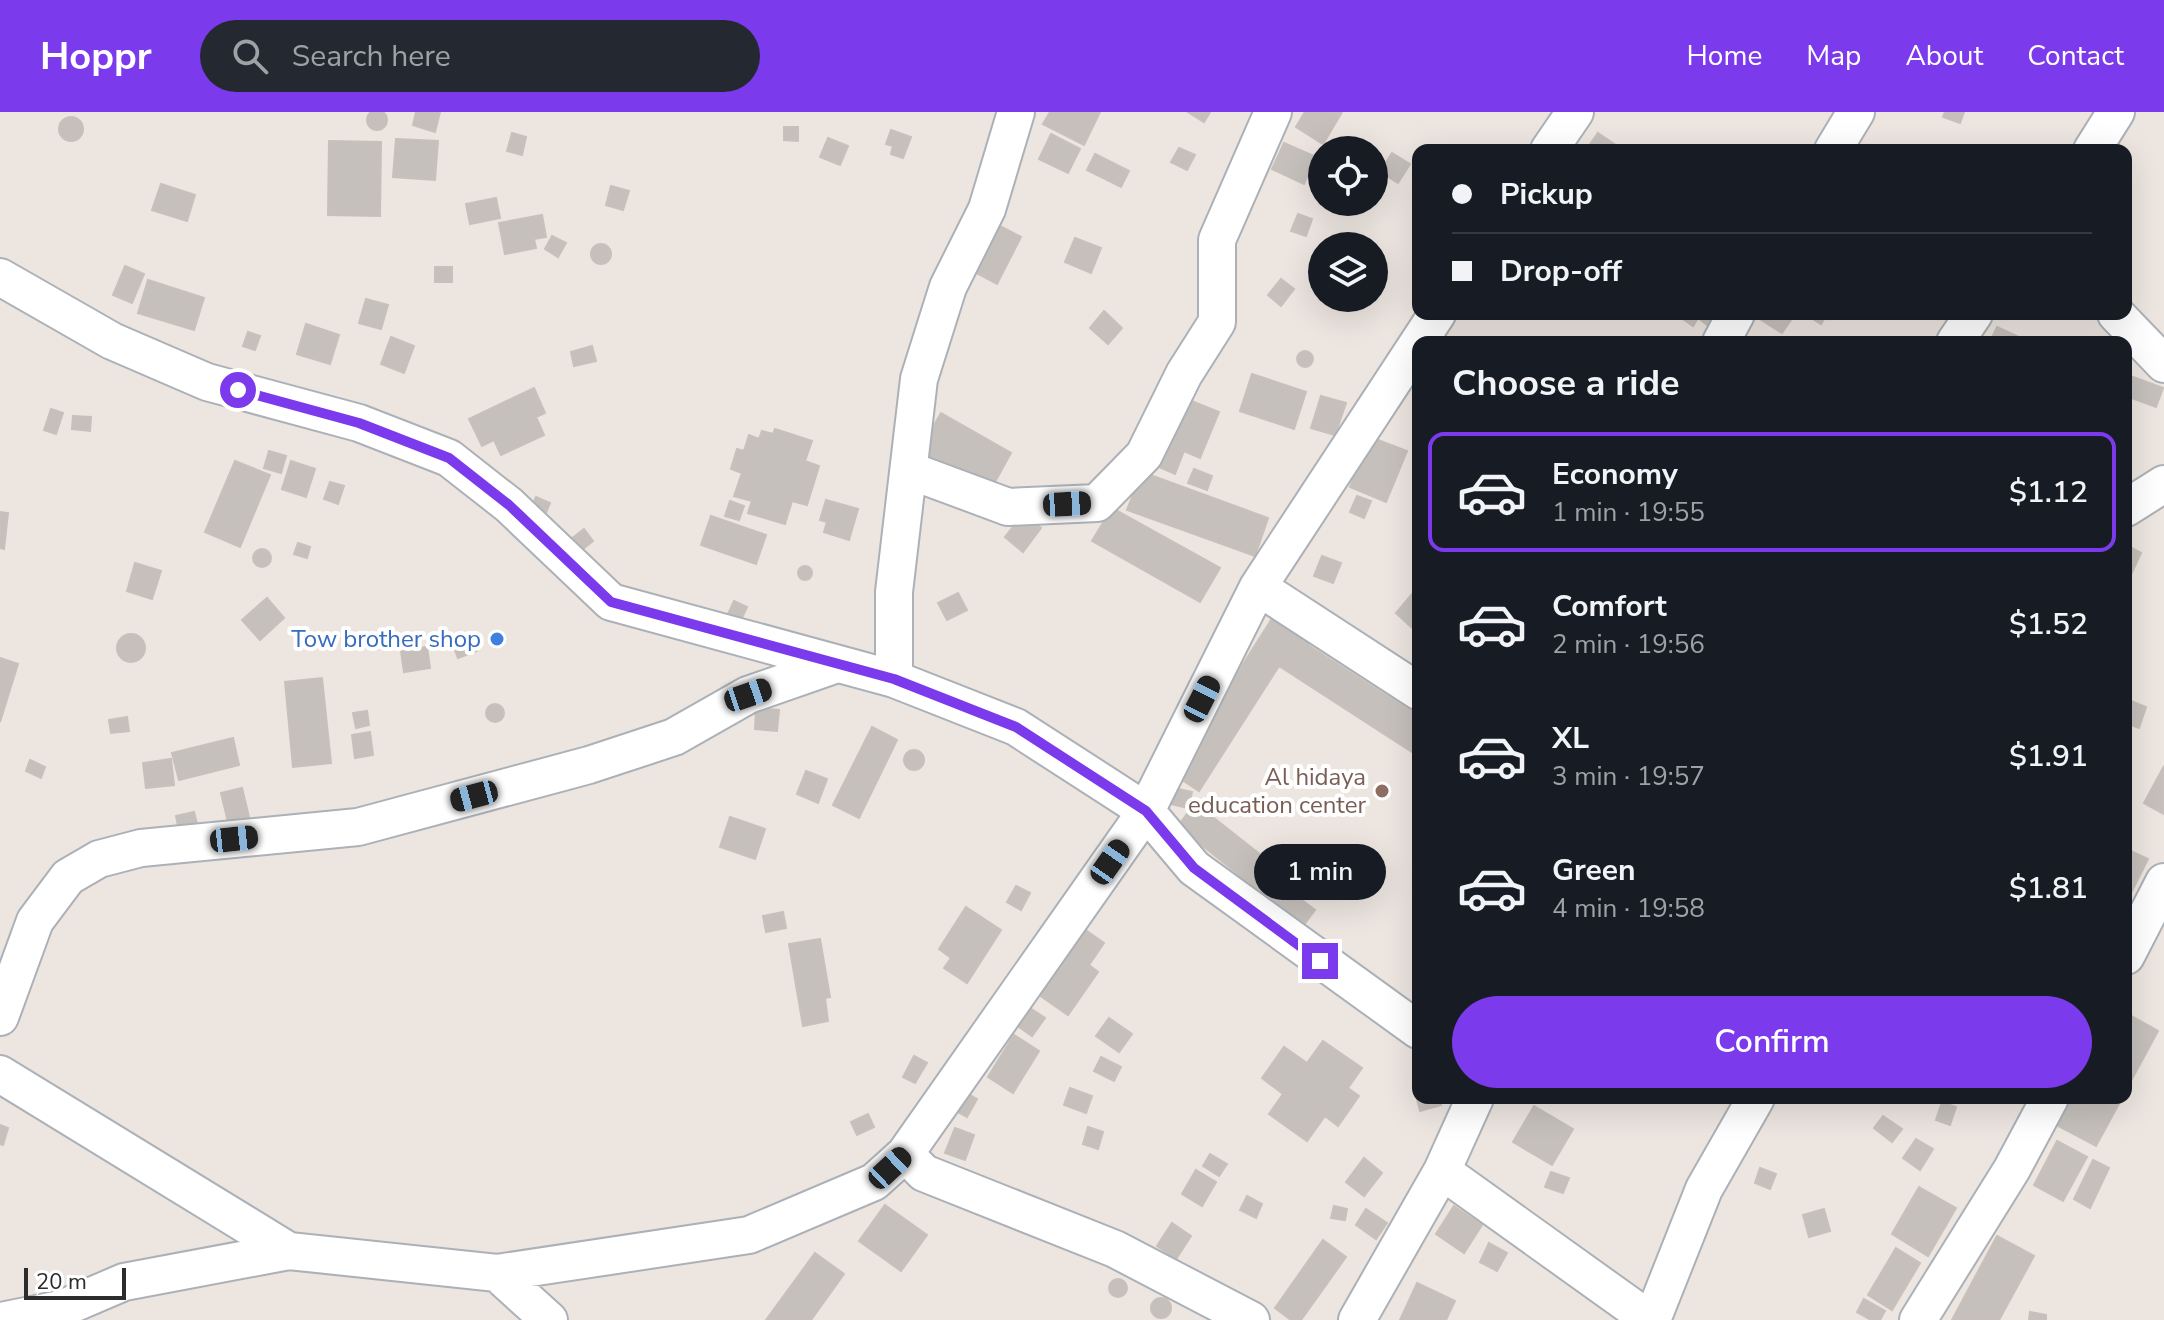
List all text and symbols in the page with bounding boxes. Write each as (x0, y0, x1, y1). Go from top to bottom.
search box (200, 20, 760, 92)
text: Hoppr (40, 31, 152, 82)
icon: search (228, 34, 272, 78)
text: Search here (292, 36, 451, 77)
text: Home (1687, 37, 1762, 75)
text: Map (1806, 37, 1861, 75)
text: About (1905, 37, 1983, 75)
text: Contact (2027, 37, 2124, 75)
map controls (1308, 136, 1388, 312)
button: locate (1308, 136, 1388, 216)
text: Pickup (1500, 174, 1593, 215)
button: layers (1308, 232, 1388, 312)
text: Drop-off (1500, 251, 1622, 292)
text: Choose a ride (1452, 359, 1680, 408)
route start (220, 372, 256, 408)
text: Economy (1552, 454, 1678, 495)
icon: car (1456, 456, 1528, 528)
text: $1.12 (2009, 472, 2088, 513)
car (1042, 491, 1092, 517)
text: 1 min · 19:55 (1552, 495, 1705, 530)
text: Comfort (1552, 586, 1667, 627)
icon: car (1456, 588, 1528, 660)
text: $1.52 (2009, 604, 2088, 645)
place label: Tow brother shop (291, 623, 481, 655)
text: 2 min · 19:56 (1552, 627, 1705, 662)
marker: Tow brother shop (488, 630, 506, 648)
car (1180, 672, 1224, 726)
car (721, 676, 775, 714)
text: XL (1552, 718, 1589, 759)
icon: car (1456, 720, 1528, 792)
text: $1.91 (2009, 736, 2088, 777)
text: 3 min · 19:57 (1552, 759, 1705, 794)
place label: Al hidaya education center (1188, 761, 1366, 821)
car (448, 778, 500, 814)
marker: Al hidaya education center (1373, 782, 1391, 800)
car (209, 825, 259, 853)
car (1086, 835, 1134, 889)
callout: 1 min (1254, 845, 1386, 901)
text: Green (1552, 850, 1636, 891)
icon: car (1456, 852, 1528, 924)
text: 1 min (1287, 854, 1353, 889)
text: $1.81 (2009, 868, 2088, 909)
text: 4 min · 19:58 (1552, 891, 1705, 926)
route end (1302, 943, 1338, 979)
button: Confirm (1452, 996, 2092, 1088)
car (864, 1143, 916, 1193)
scale bar (24, 1264, 126, 1300)
text: 20 m (36, 1267, 87, 1297)

